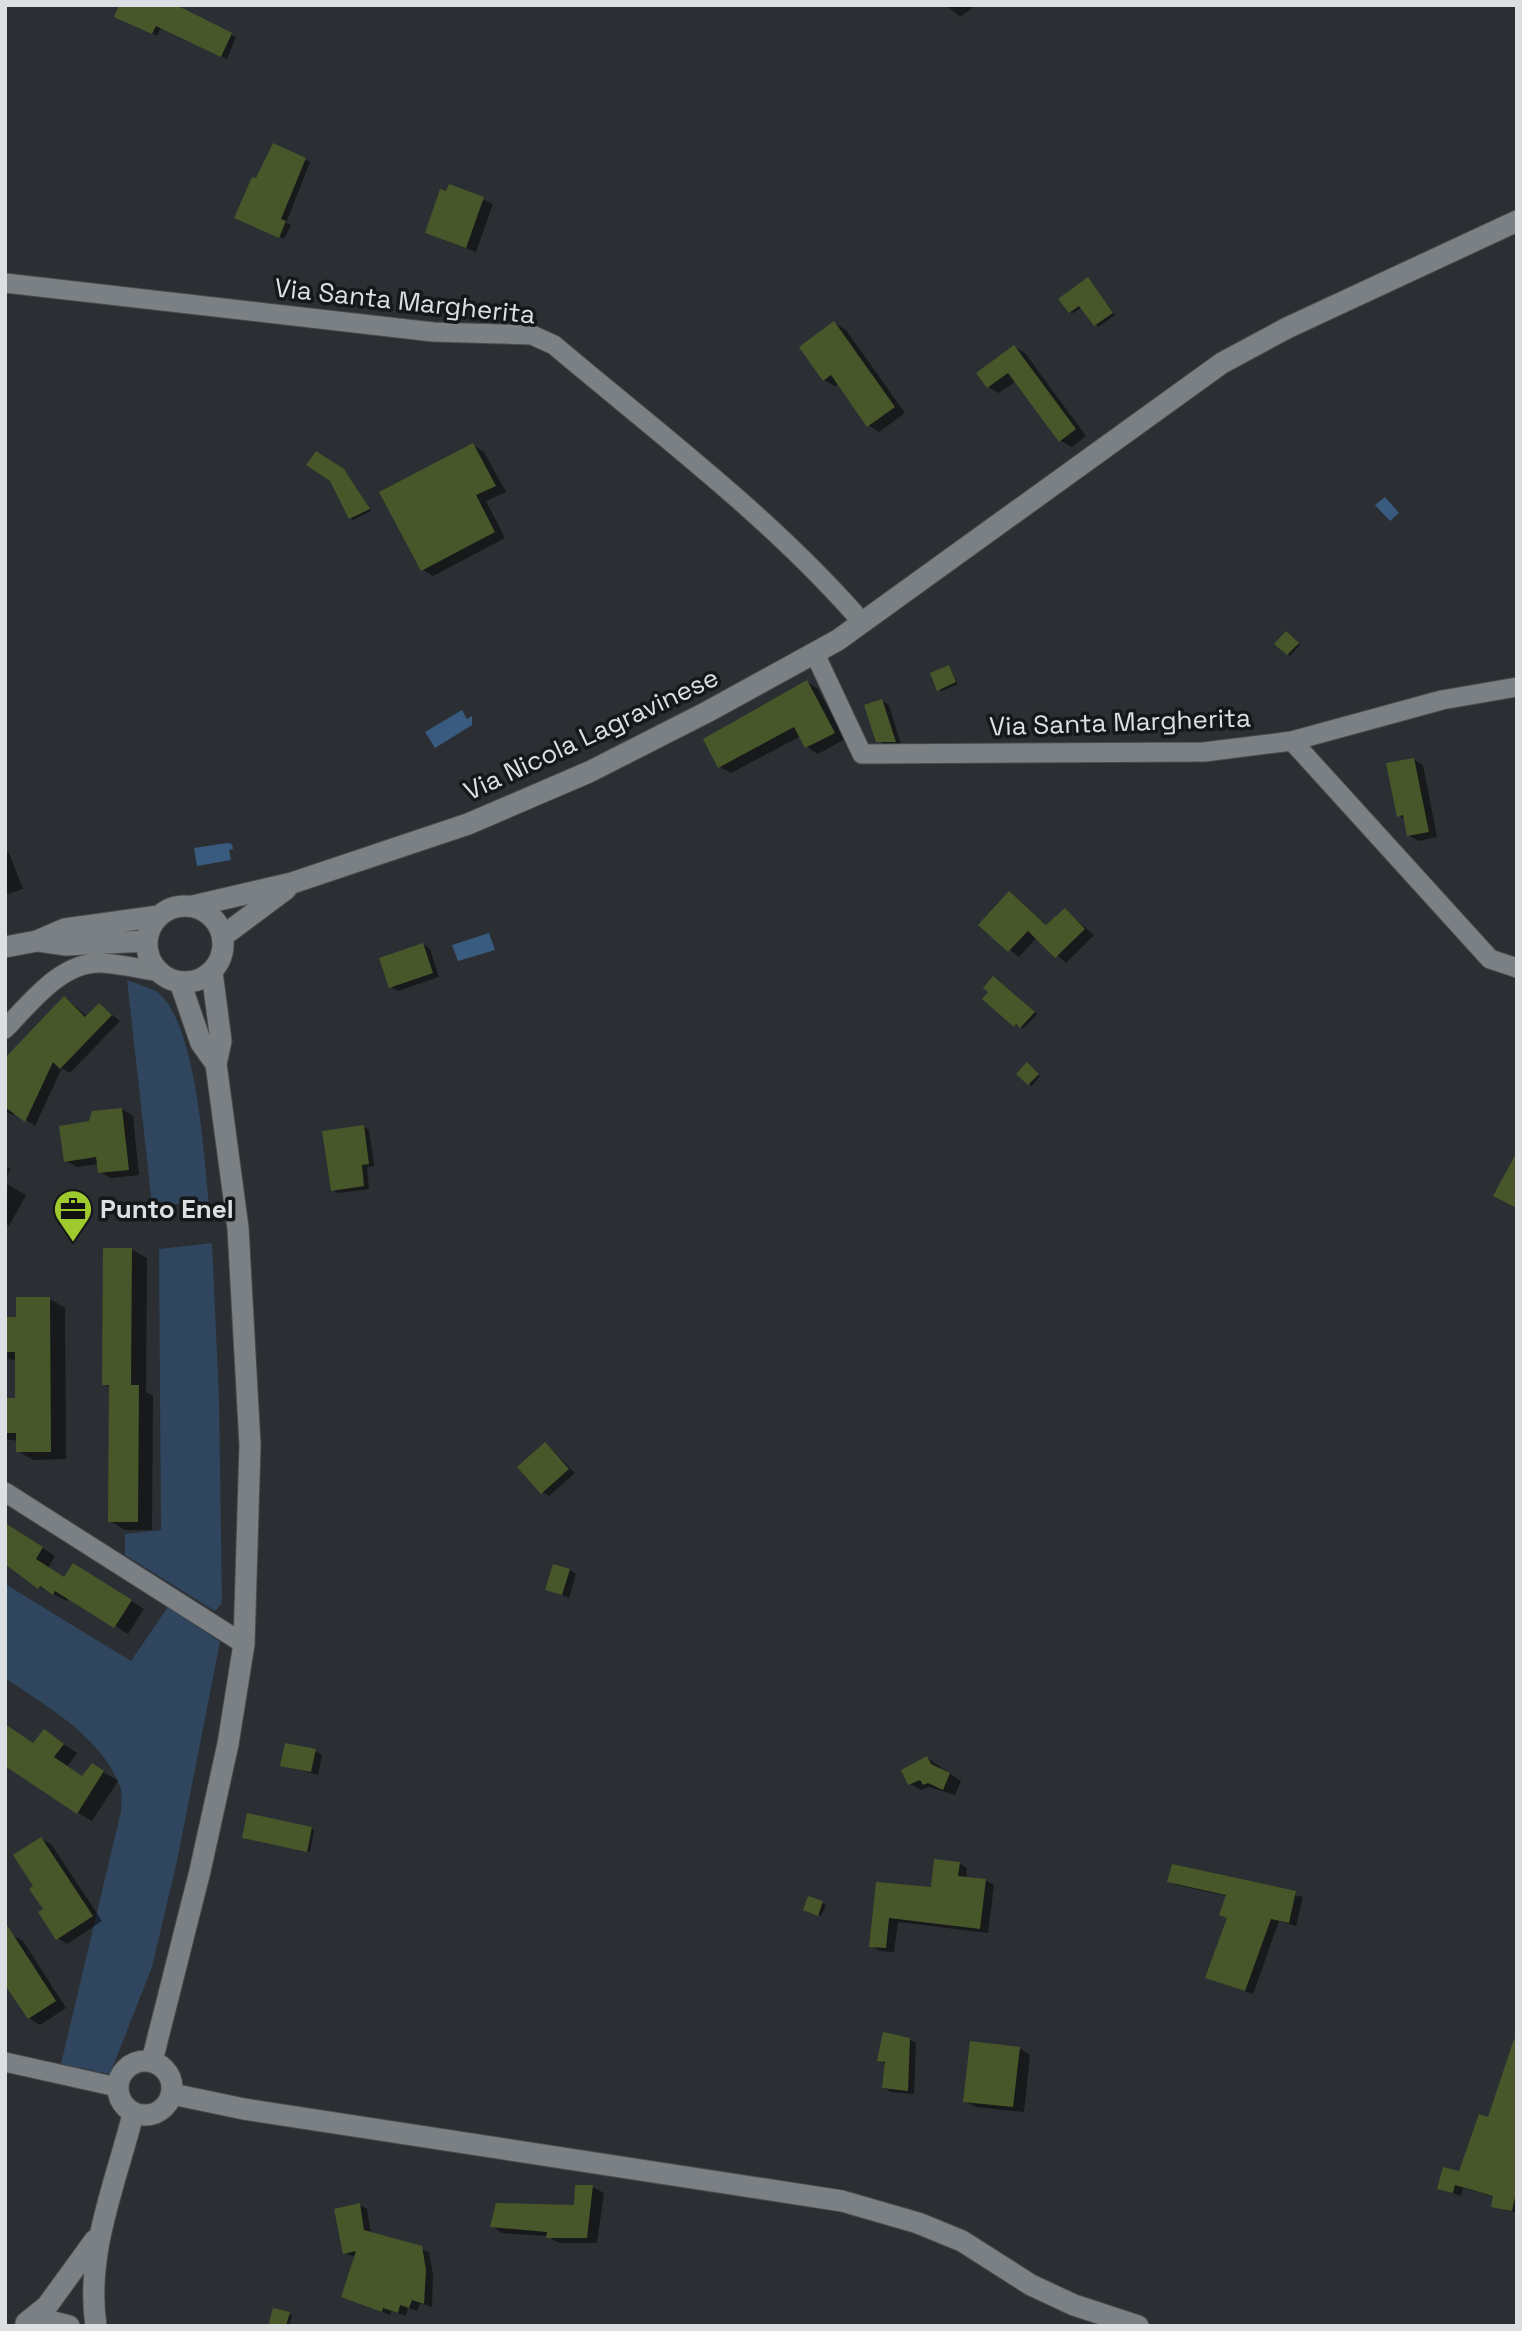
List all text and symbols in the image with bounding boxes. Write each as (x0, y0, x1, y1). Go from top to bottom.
street label: Via Santa Margherita (273, 270, 537, 332)
street label: Via Nicola Lagravinese (458, 660, 724, 808)
street label: Via Santa Margherita (989, 700, 1251, 744)
office icon: Punto Enel (52, 1188, 94, 1243)
place label: Punto Enel (100, 1192, 234, 1226)

